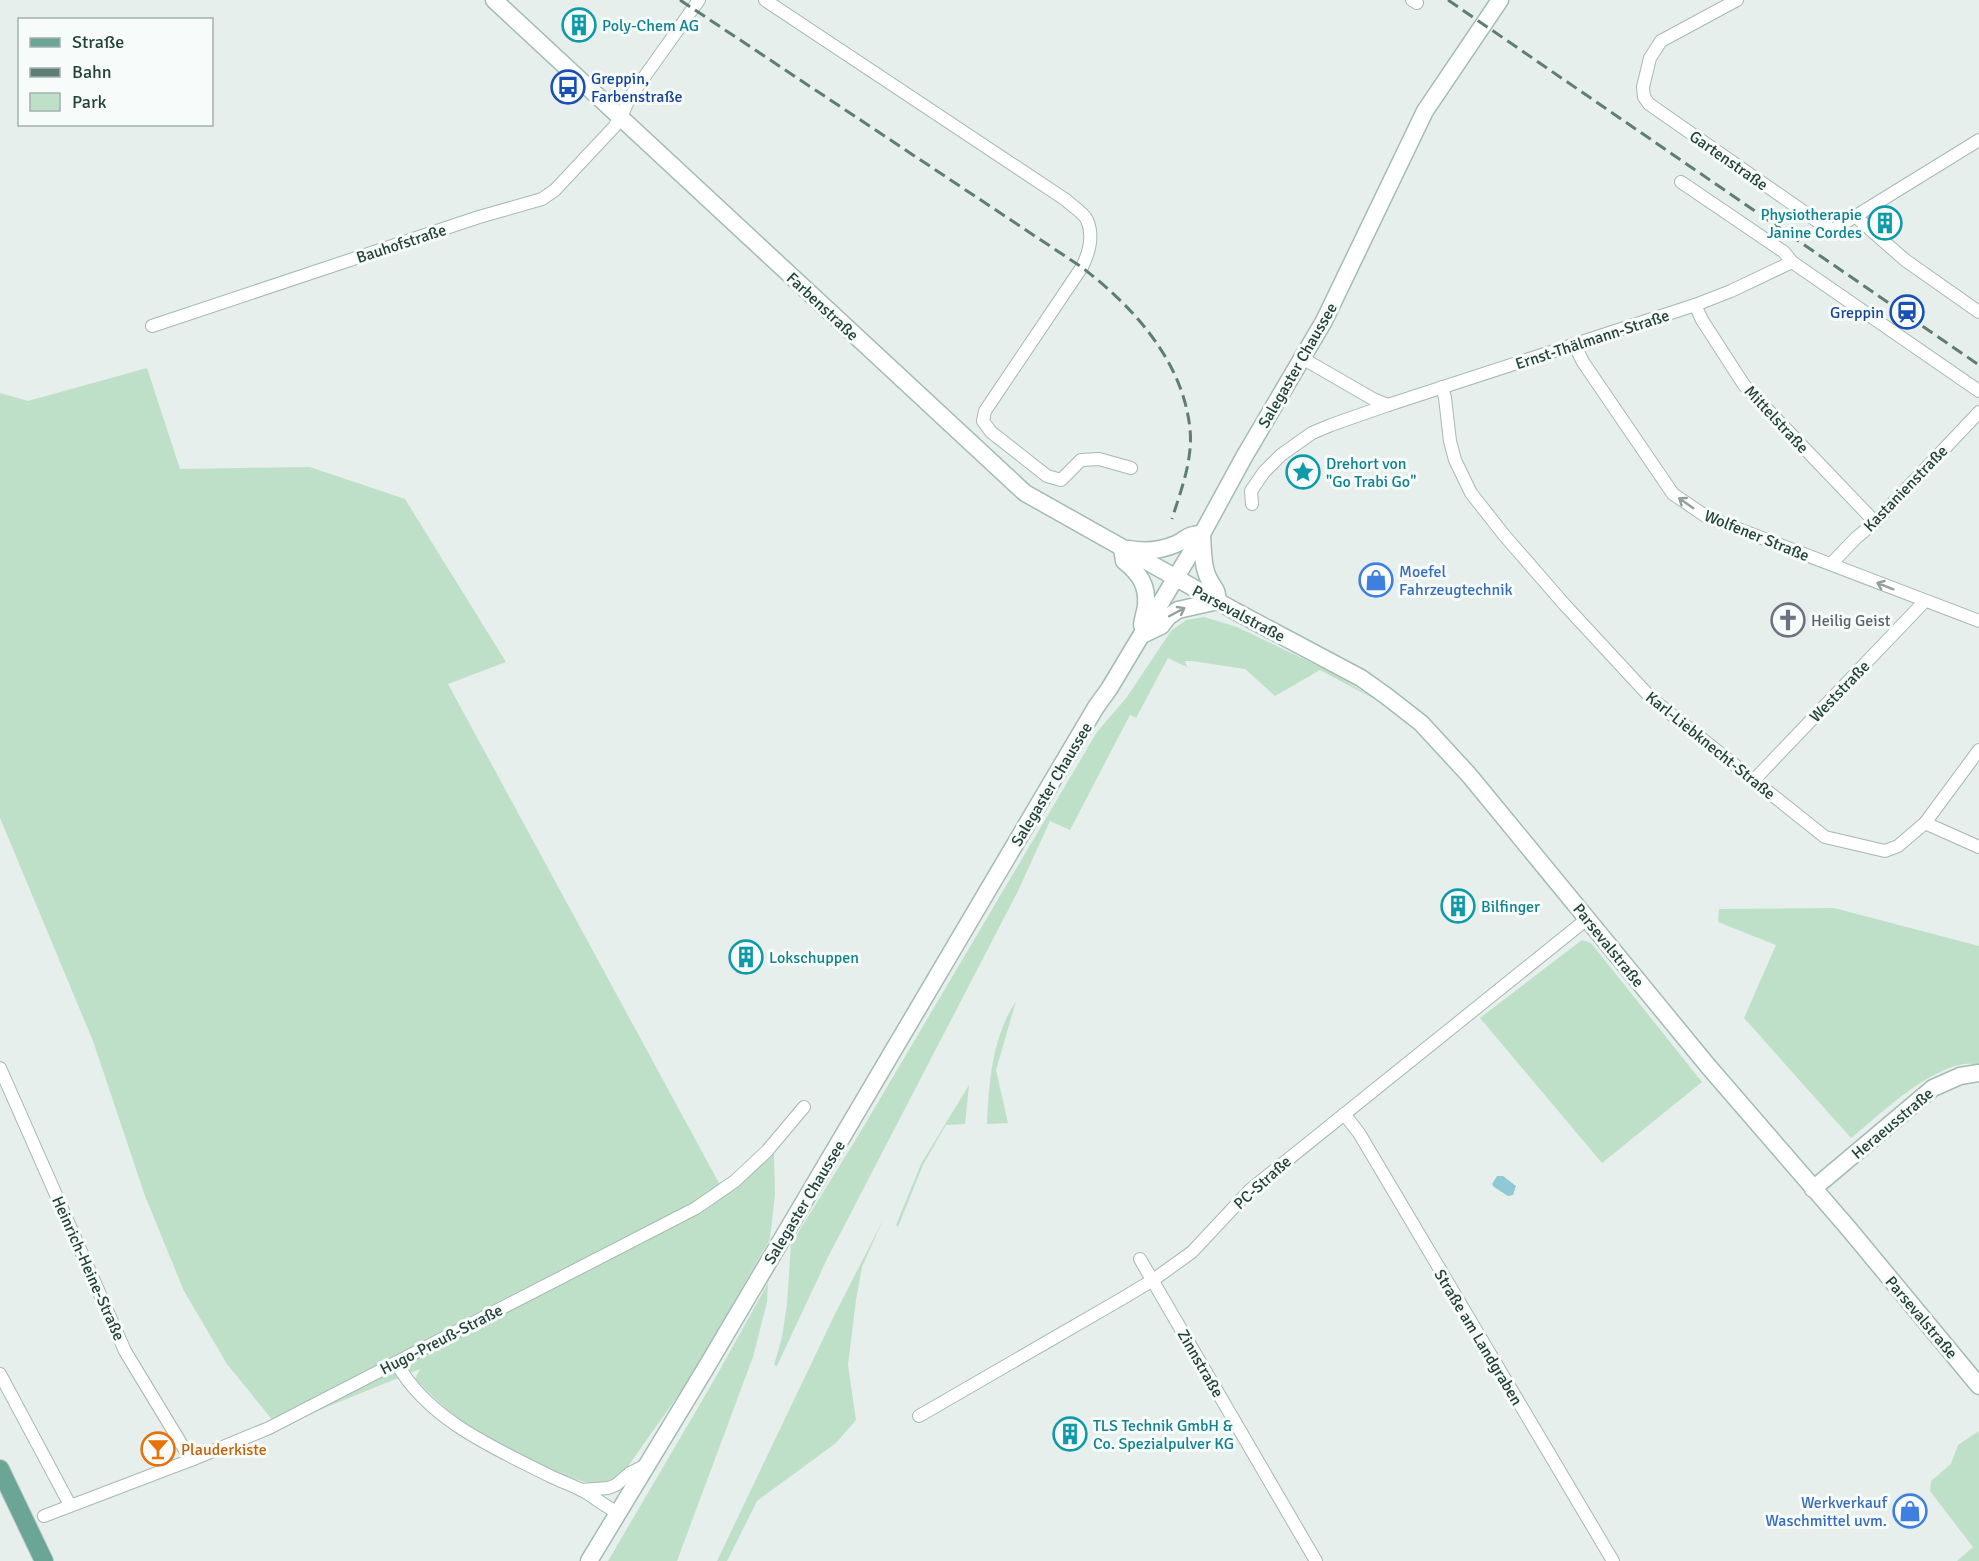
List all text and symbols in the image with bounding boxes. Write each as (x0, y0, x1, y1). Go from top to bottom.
building icon: Poly-Chem AG (561, 7, 597, 43)
place label: Poly-Chem AG (602, 16, 699, 36)
legend (18, 18, 213, 126)
text: Straße (72, 31, 124, 53)
text: Bahn (72, 61, 112, 83)
bus stop icon: Greppin, Farbenstraße (550, 69, 586, 105)
place label: Greppin, Farbenstraße (591, 69, 683, 107)
text: Park (72, 91, 107, 113)
street label: Gartenstraße (1685, 126, 1772, 195)
place label: Physiotherapie Janine Cordes (1760, 205, 1862, 243)
building icon: Physiotherapie Janine Cordes (1867, 205, 1903, 241)
street label: Bauhofstraße (354, 220, 449, 268)
street label: Farbenstraße (782, 268, 863, 345)
station icon: Greppin (1889, 294, 1925, 330)
street label: Salegaster Chaussee (1254, 299, 1342, 432)
place label: Greppin (1830, 303, 1884, 323)
street label: Ernst-Thälmann-Straße (1513, 306, 1672, 374)
street label: Mittelstraße (1740, 382, 1813, 458)
street label: Kastanienstraße (1859, 441, 1952, 536)
place icon: Drehort von "Go Trabi Go" (1285, 454, 1321, 490)
place label: Drehort von "Go Trabi Go" (1326, 454, 1416, 492)
one-way arrow (1678, 497, 1695, 509)
street label: Wolfener Straße (1701, 506, 1812, 566)
shop icon: Moefel Fahrzeugtechnik (1358, 562, 1394, 598)
place label: Moefel Fahrzeugtechnik (1399, 562, 1513, 600)
one-way arrow (1876, 580, 1895, 591)
street label: Parsevalstraße (1189, 581, 1288, 647)
church icon: Heilig Geist (1770, 602, 1806, 638)
one-way arrow (1168, 606, 1186, 618)
place label: Heilig Geist (1811, 611, 1891, 631)
street label: Weststraße (1805, 657, 1874, 727)
street label: Karl-Liebknecht-Straße (1641, 687, 1779, 804)
street label: Salegaster Chaussee (1007, 719, 1097, 850)
building icon: Bilfinger (1440, 888, 1476, 924)
place label: Bilfinger (1481, 897, 1540, 917)
street label: Parsevalstraße (1568, 900, 1648, 992)
building icon: Lokschuppen (728, 939, 764, 975)
place label: Lokschuppen (769, 948, 859, 968)
street label: Heraeusstraße (1848, 1084, 1938, 1164)
street label: Salegaster Chaussee (760, 1137, 850, 1268)
street label: PC-Straße (1230, 1152, 1296, 1214)
street label: Heinrich-Heine-Straße (47, 1193, 129, 1344)
street label: Straße am Landgraben (1430, 1266, 1527, 1409)
street label: Parsevalstraße (1881, 1272, 1962, 1363)
street label: Hugo-Preuß-Straße (377, 1300, 506, 1379)
street label: Zinnstraße (1173, 1326, 1228, 1401)
building icon: TLS Technik GmbH & Co. Spezialpulver KG (1052, 1416, 1088, 1452)
place label: TLS Technik GmbH & Co. Spezialpulver KG (1093, 1416, 1234, 1454)
bar icon: Plauderkiste (140, 1431, 176, 1467)
place label: Plauderkiste (181, 1440, 267, 1460)
place label: Werkverkauf Waschmittel uvm. (1765, 1493, 1888, 1531)
shop icon: Werkverkauf Waschmittel uvm. (1892, 1493, 1928, 1529)

